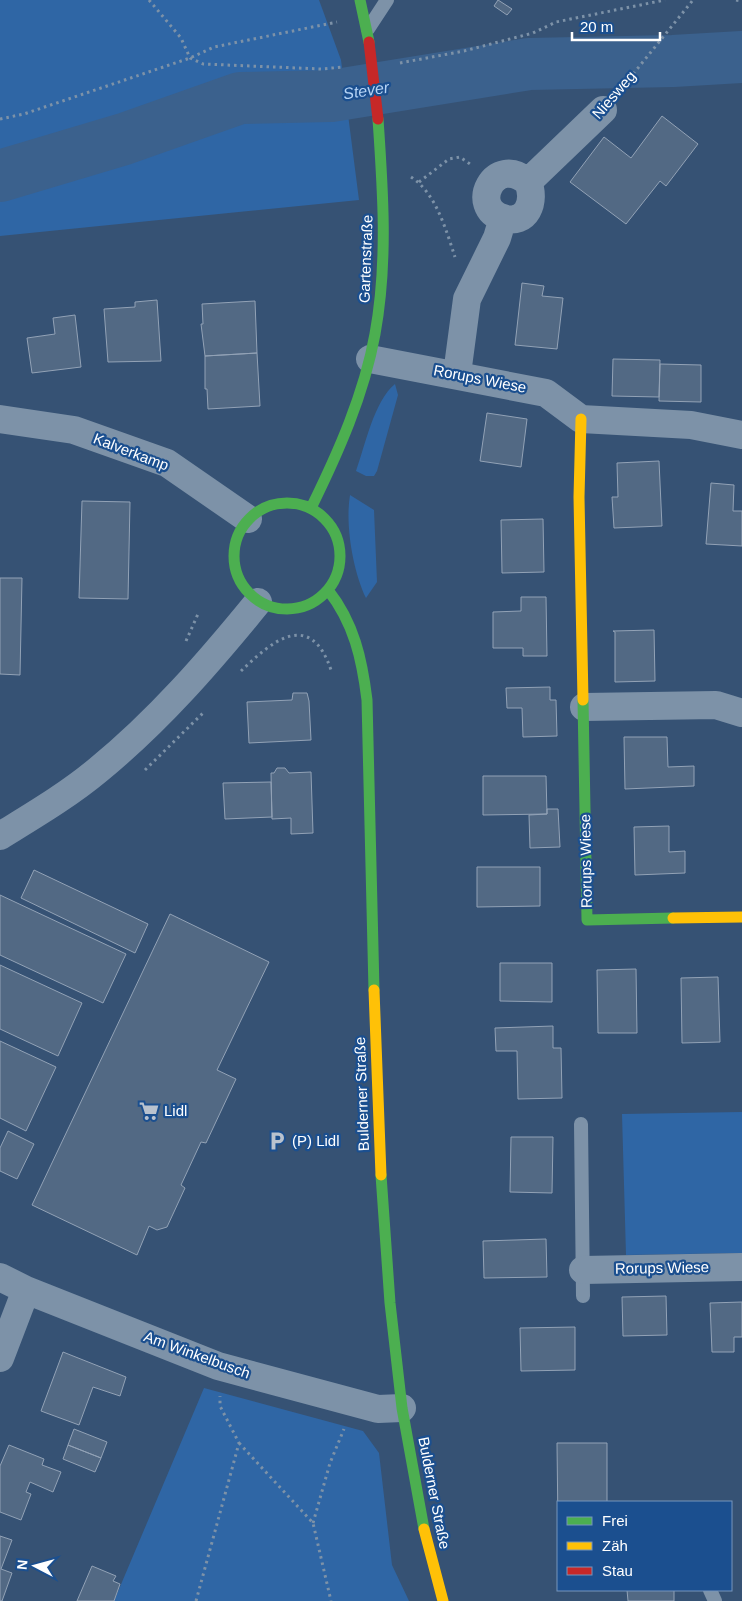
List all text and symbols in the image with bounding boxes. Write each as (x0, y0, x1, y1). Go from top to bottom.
scale bar (572, 10, 660, 42)
text: 20 m (580, 18, 613, 35)
street label: Niesweg (588, 67, 639, 122)
water label: Stever (342, 78, 391, 103)
street label: Gartenstraße (355, 215, 376, 303)
street label: Rorups Wiese (432, 361, 528, 396)
street label: Kalverkamp (91, 429, 171, 474)
street label: Rorups Wiese (576, 814, 595, 908)
street label: Bulderner Straße (351, 1037, 372, 1151)
supermarket icon: Lidl (138, 1100, 160, 1122)
place label: Lidl (164, 1102, 187, 1119)
parking icon: (P) Lidl (266, 1130, 288, 1152)
place label: (P) Lidl (292, 1132, 340, 1149)
street label: Rorups Wiese (615, 1258, 709, 1277)
street label: Am Winkelbusch (142, 1327, 253, 1382)
street label: Bulderner Straße (415, 1435, 454, 1551)
legend (557, 1501, 732, 1591)
text: Frei (602, 1512, 628, 1529)
text: Zäh (602, 1537, 628, 1554)
north arrow (10, 1541, 60, 1591)
text: N (14, 1559, 31, 1571)
text: Stau (602, 1562, 633, 1579)

